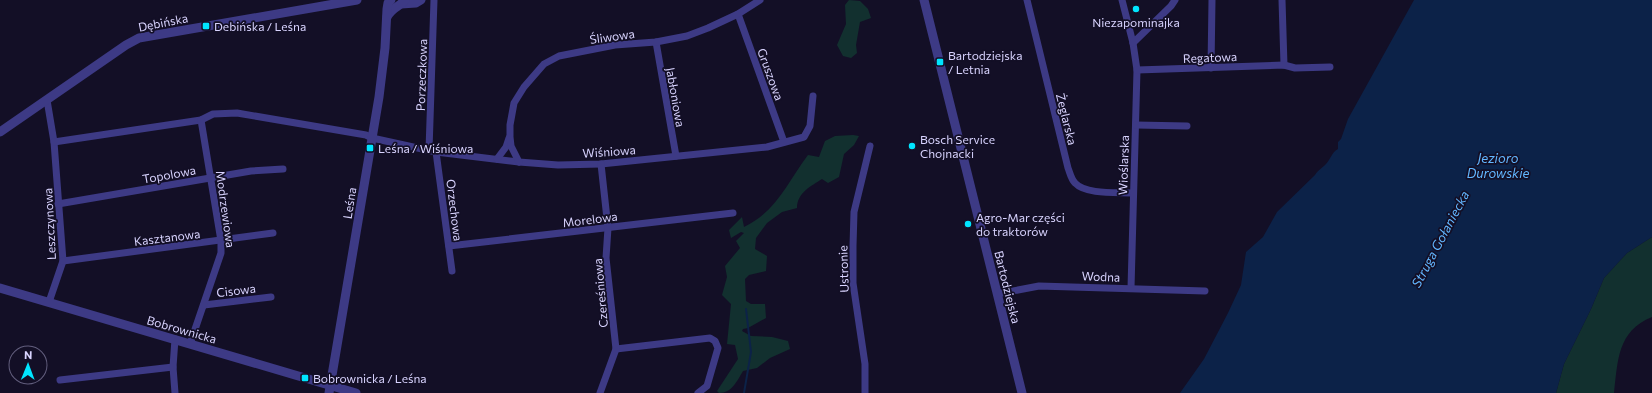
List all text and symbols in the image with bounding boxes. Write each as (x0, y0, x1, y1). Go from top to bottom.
marker: Niezapominajka (1131, 4, 1141, 14)
street label: Dębińska (137, 10, 189, 34)
place label: Niezapominajka (1092, 15, 1180, 29)
place label: Debińska / Leśna (214, 19, 306, 33)
marker: Debińska / Leśna (201, 21, 211, 31)
street label: Śliwowa (589, 26, 635, 46)
street label: Porzeczkowa (413, 39, 429, 111)
street label: Gruszowa (755, 46, 787, 102)
place label: Bartodziejska / Letnia (948, 48, 1022, 76)
street label: Regatowa (1183, 49, 1237, 65)
marker: Bartodziejska / Letnia (935, 57, 945, 67)
street label: Jabłoniowa (663, 66, 688, 128)
street label: Żeglarska (1054, 92, 1080, 146)
place label: Bosch Service Chojnacki (920, 132, 995, 160)
street label: Wioślarska (1115, 135, 1131, 195)
place label: Leśna / Wiśniowa (378, 141, 473, 155)
marker: Bosch Service Chojnacki (907, 141, 917, 151)
street label: Wiśniowa (582, 142, 636, 160)
marker: Leśna / Wiśniowa (365, 143, 375, 153)
water label: Jezioro Durowskie (1467, 150, 1529, 181)
street label: Topolowa (141, 162, 197, 186)
street label: Modrzewiowa (214, 169, 238, 249)
street label: Orzechowa (444, 178, 466, 242)
street label: Leśna (340, 186, 358, 220)
street label: Leszczynowa (40, 188, 58, 260)
water label: Struga Gołaniecka (1408, 188, 1472, 290)
street label: Morelowa (562, 209, 618, 229)
place label: Agro-Mar części do traktorów (976, 210, 1065, 238)
marker: Agro-Mar części do traktorów (963, 219, 973, 229)
street label: Kasztanowa (133, 226, 201, 248)
street label: Ustronie (835, 245, 851, 293)
street label: Bartodziejska (992, 249, 1024, 325)
street label: Czereśniowa (590, 258, 610, 328)
street label: Wodna (1081, 268, 1121, 284)
street label: Cisowa (216, 281, 256, 299)
street label: Bobrownicka (146, 312, 218, 346)
north arrow (8, 345, 48, 385)
text: N (24, 348, 32, 361)
place label: Bobrownicka / Leśna (313, 371, 427, 385)
marker: Bobrownicka / Leśna (300, 373, 310, 383)

